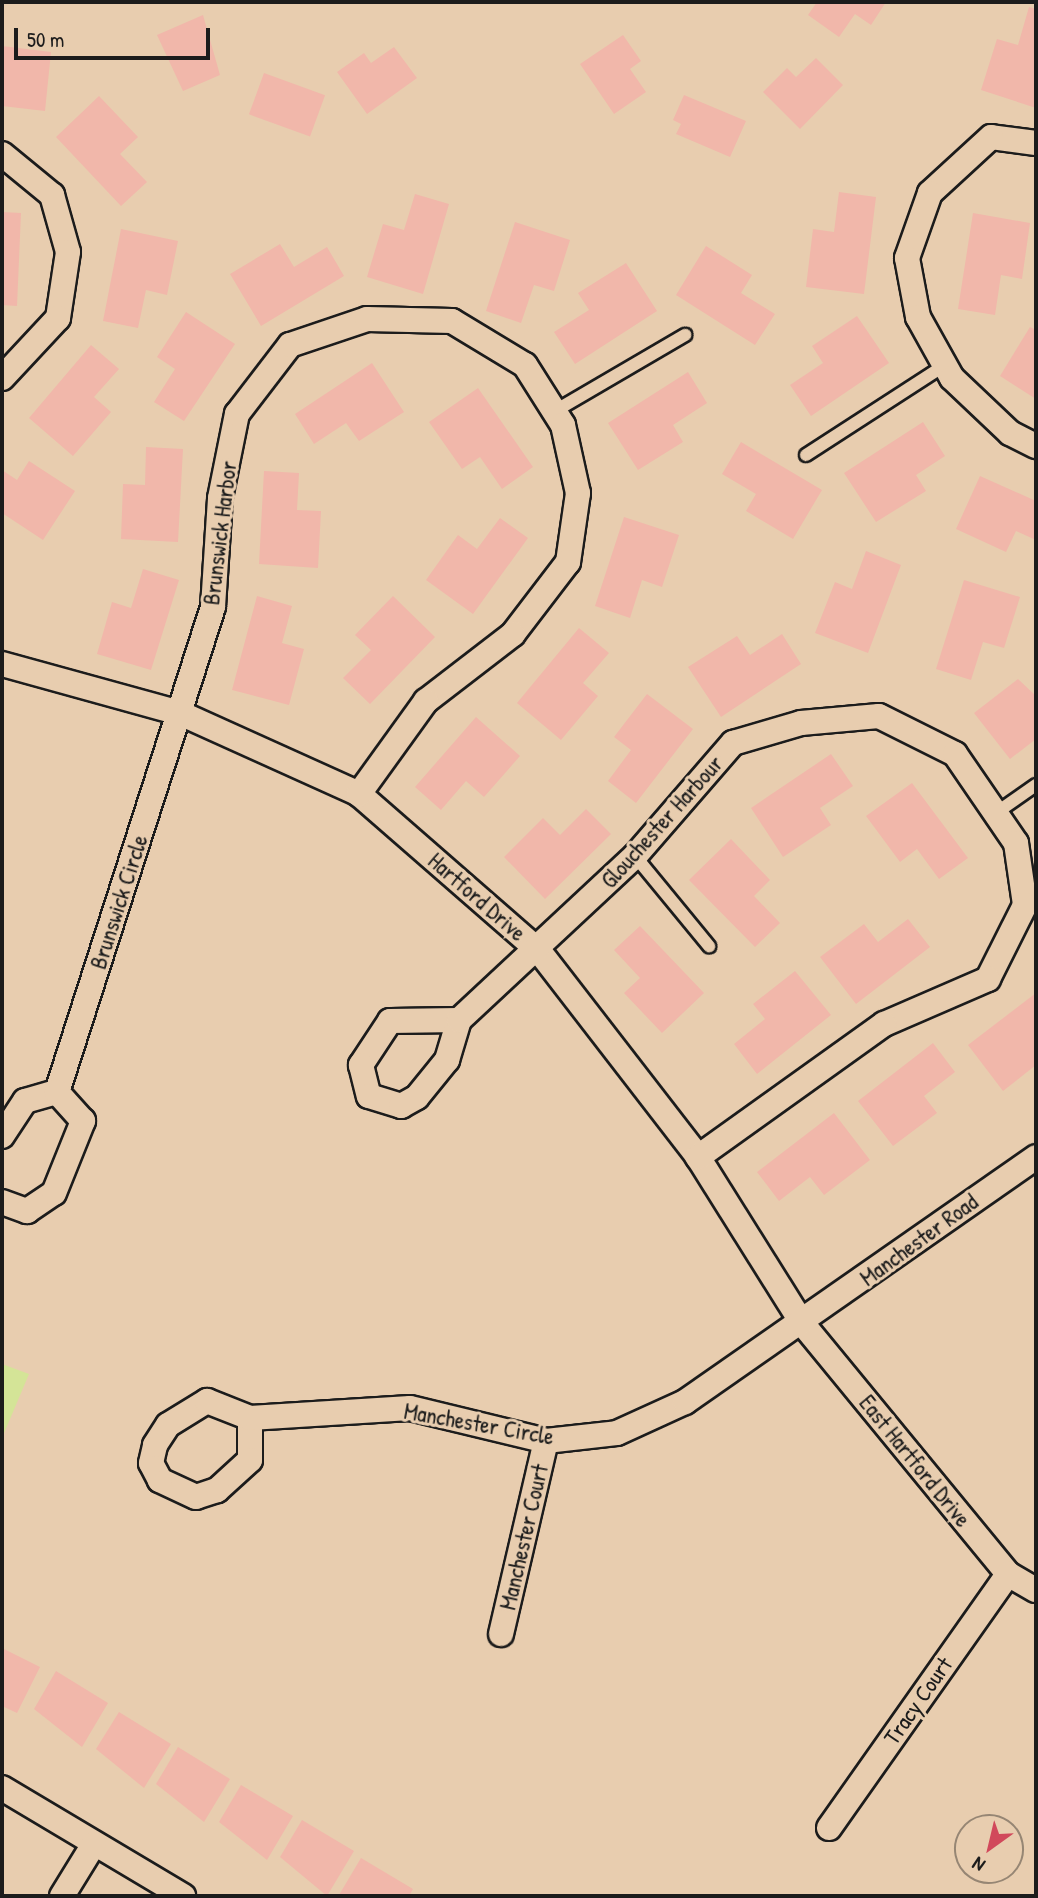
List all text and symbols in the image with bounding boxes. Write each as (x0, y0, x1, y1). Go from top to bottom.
scale bar (18, 14, 214, 58)
text: 50 m (27, 25, 64, 54)
street label: Brunswick Harbor (197, 459, 243, 607)
street label: Glouchester Harbour (595, 750, 729, 894)
street label: Brunswick Circle (84, 831, 154, 973)
street label: Hartford Drive (422, 847, 532, 947)
street label: Manchester Road (855, 1188, 983, 1292)
street label: East Hartford Drive (853, 1389, 977, 1533)
street label: Manchester Circle (402, 1397, 556, 1451)
street label: Manchester Court (494, 1461, 554, 1613)
street label: Tracy Court (878, 1652, 958, 1750)
north arrow (954, 1814, 1024, 1884)
text: N (967, 1851, 990, 1878)

